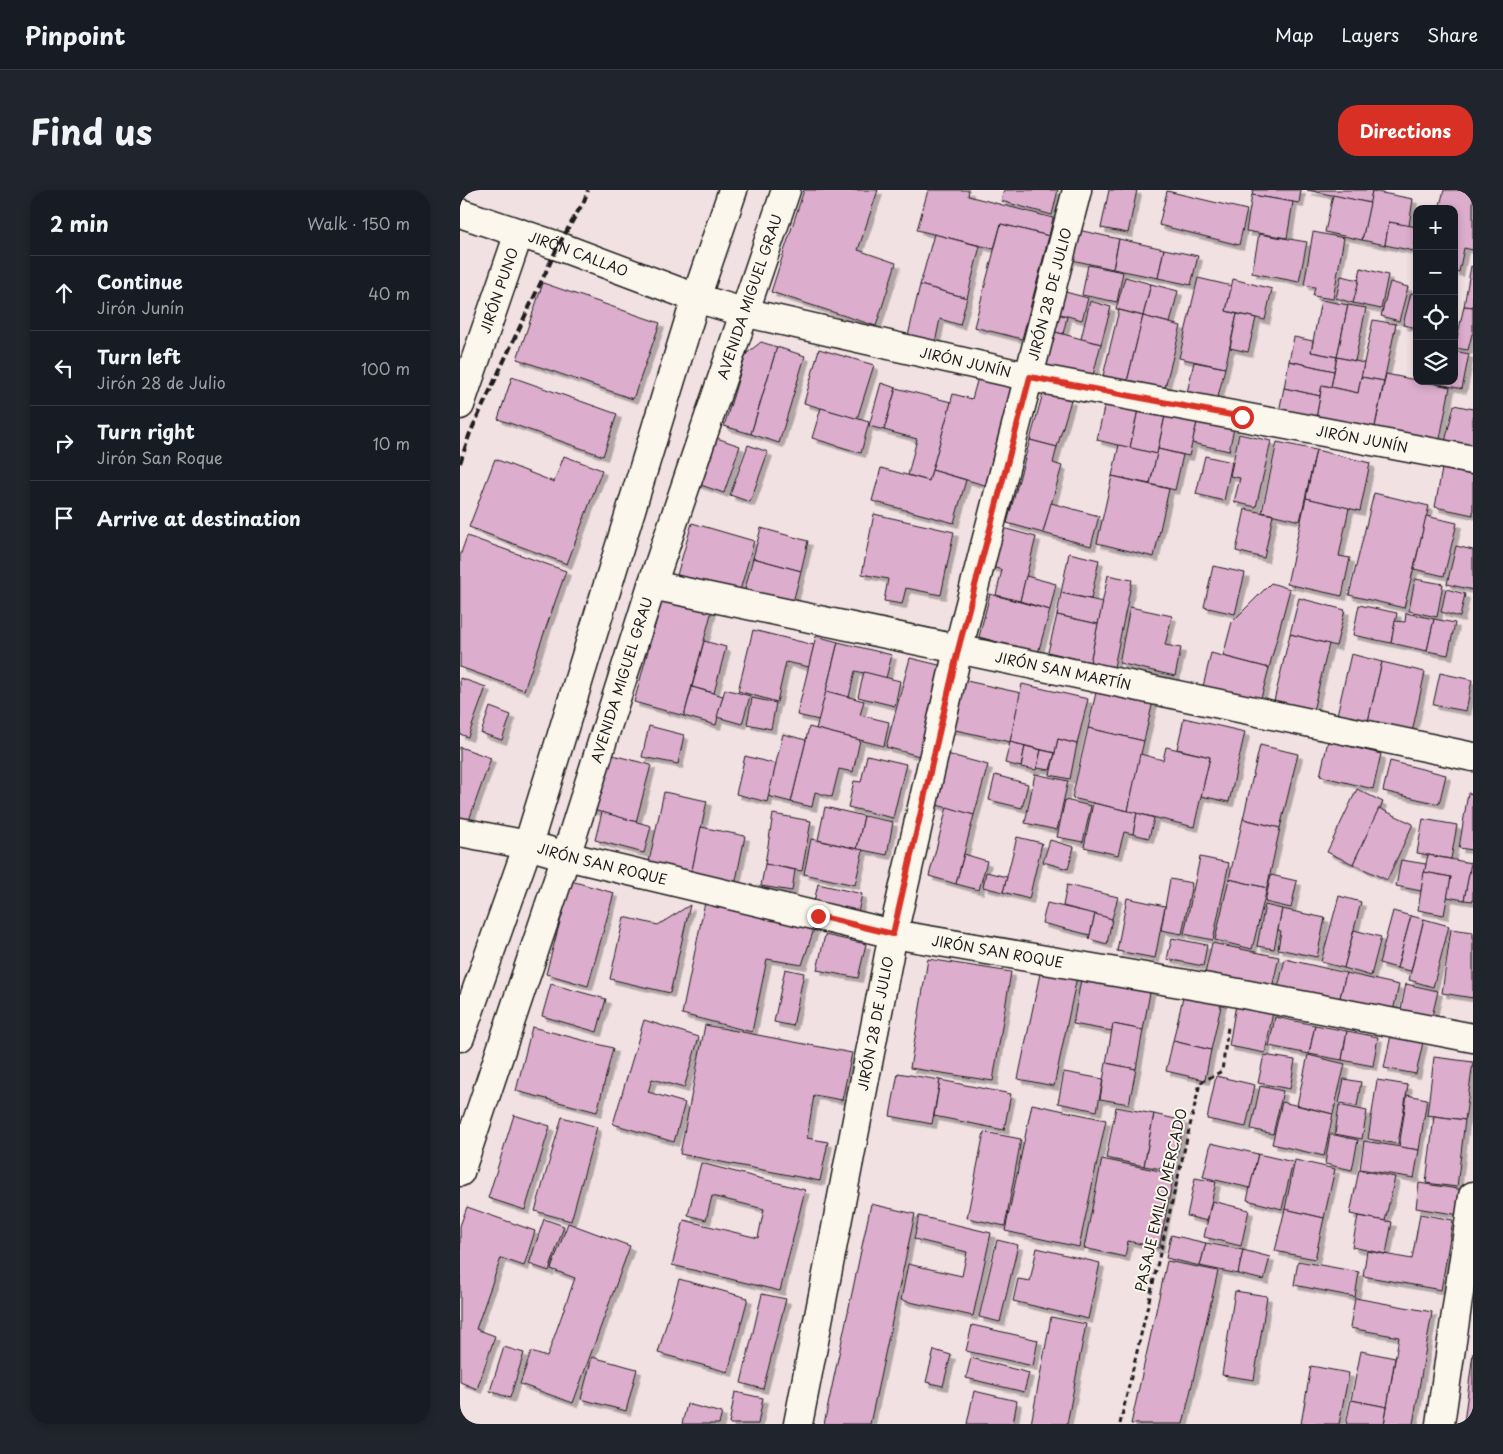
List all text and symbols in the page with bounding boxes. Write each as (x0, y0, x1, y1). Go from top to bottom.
text: Pinpoint (25, 17, 126, 53)
text: Map (1275, 21, 1314, 48)
text: Layers (1342, 21, 1399, 48)
text: Share (1427, 21, 1478, 48)
text: Find us (30, 104, 152, 157)
button: Directions (1338, 105, 1473, 156)
map controls (1413, 205, 1458, 385)
button: + (1413, 205, 1458, 250)
text: 2 min (50, 207, 109, 239)
text: Walk · 150 m (307, 211, 410, 235)
street label: AVENIDA MIGUEL GRAU (712, 211, 787, 382)
street label: JIRÓN 28 DE JULIO (1022, 225, 1077, 363)
street label: JIRÓN CALLAO (526, 226, 631, 281)
street label: JIRÓN PUNO (474, 245, 523, 336)
button: − (1413, 250, 1458, 295)
text: Continue (97, 267, 183, 295)
icon: ahead (50, 279, 78, 307)
text: 40 m (368, 281, 410, 305)
text: Jirón Junín (97, 295, 184, 319)
button: locate (1413, 295, 1458, 340)
button: layers (1413, 340, 1458, 385)
street label: JIRÓN JUNÍN (918, 341, 1013, 382)
text: Turn left (97, 342, 181, 370)
icon: left (50, 354, 78, 382)
text: 100 m (361, 356, 410, 380)
text: Jirón 28 de Julio (97, 370, 226, 394)
route start (1231, 406, 1254, 429)
text: Turn right (97, 417, 195, 445)
street label: JIRÓN JUNÍN (1315, 420, 1410, 458)
icon: right (50, 429, 78, 457)
text: 10 m (373, 431, 410, 455)
text: Jirón San Roque (97, 445, 223, 469)
icon: arrive (50, 504, 78, 532)
text: Arrive at destination (97, 504, 301, 532)
street label: AVENIDA MIGUEL GRAU (585, 594, 658, 765)
street label: JIRÓN SAN MARTÍN (993, 646, 1133, 695)
street label: JIRÓN SAN ROQUE (535, 837, 670, 890)
route end (807, 905, 830, 928)
street label: JIRÓN SAN ROQUE (930, 930, 1065, 973)
street label: JIRÓN 28 DE JULIO (852, 954, 898, 1092)
street label: PASAJE EMILIO MERCADO (1129, 1106, 1192, 1294)

